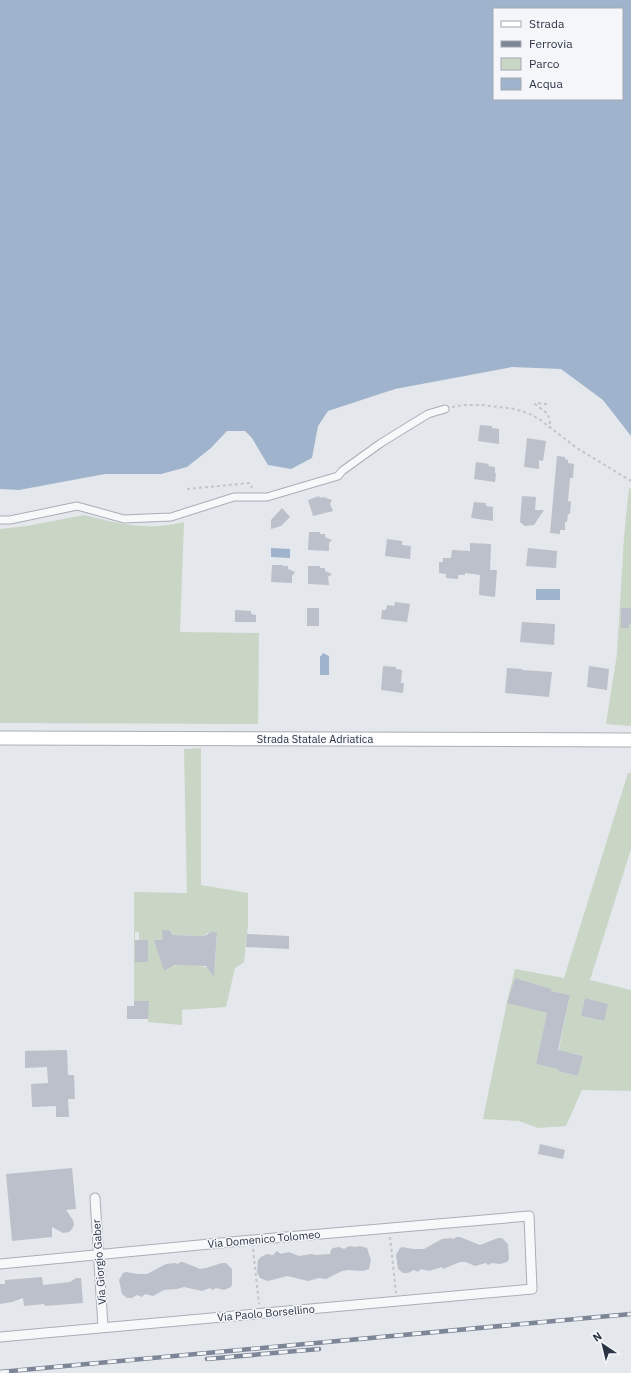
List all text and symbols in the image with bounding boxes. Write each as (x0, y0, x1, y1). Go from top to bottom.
legend (493, 8, 623, 100)
text: Strada (529, 16, 565, 31)
text: Ferrovia (529, 36, 573, 51)
text: Parco (529, 56, 560, 71)
text: Acqua (529, 76, 563, 91)
street label: Strada Statale Adriatica (257, 732, 373, 746)
street label: Via Giorgio Gaber (89, 1219, 109, 1305)
street label: Via Domenico Tolomeo (207, 1227, 321, 1251)
street label: Via Paolo Borsellino (217, 1302, 315, 1324)
north arrow (583, 1325, 623, 1365)
text: N (590, 1329, 605, 1345)

